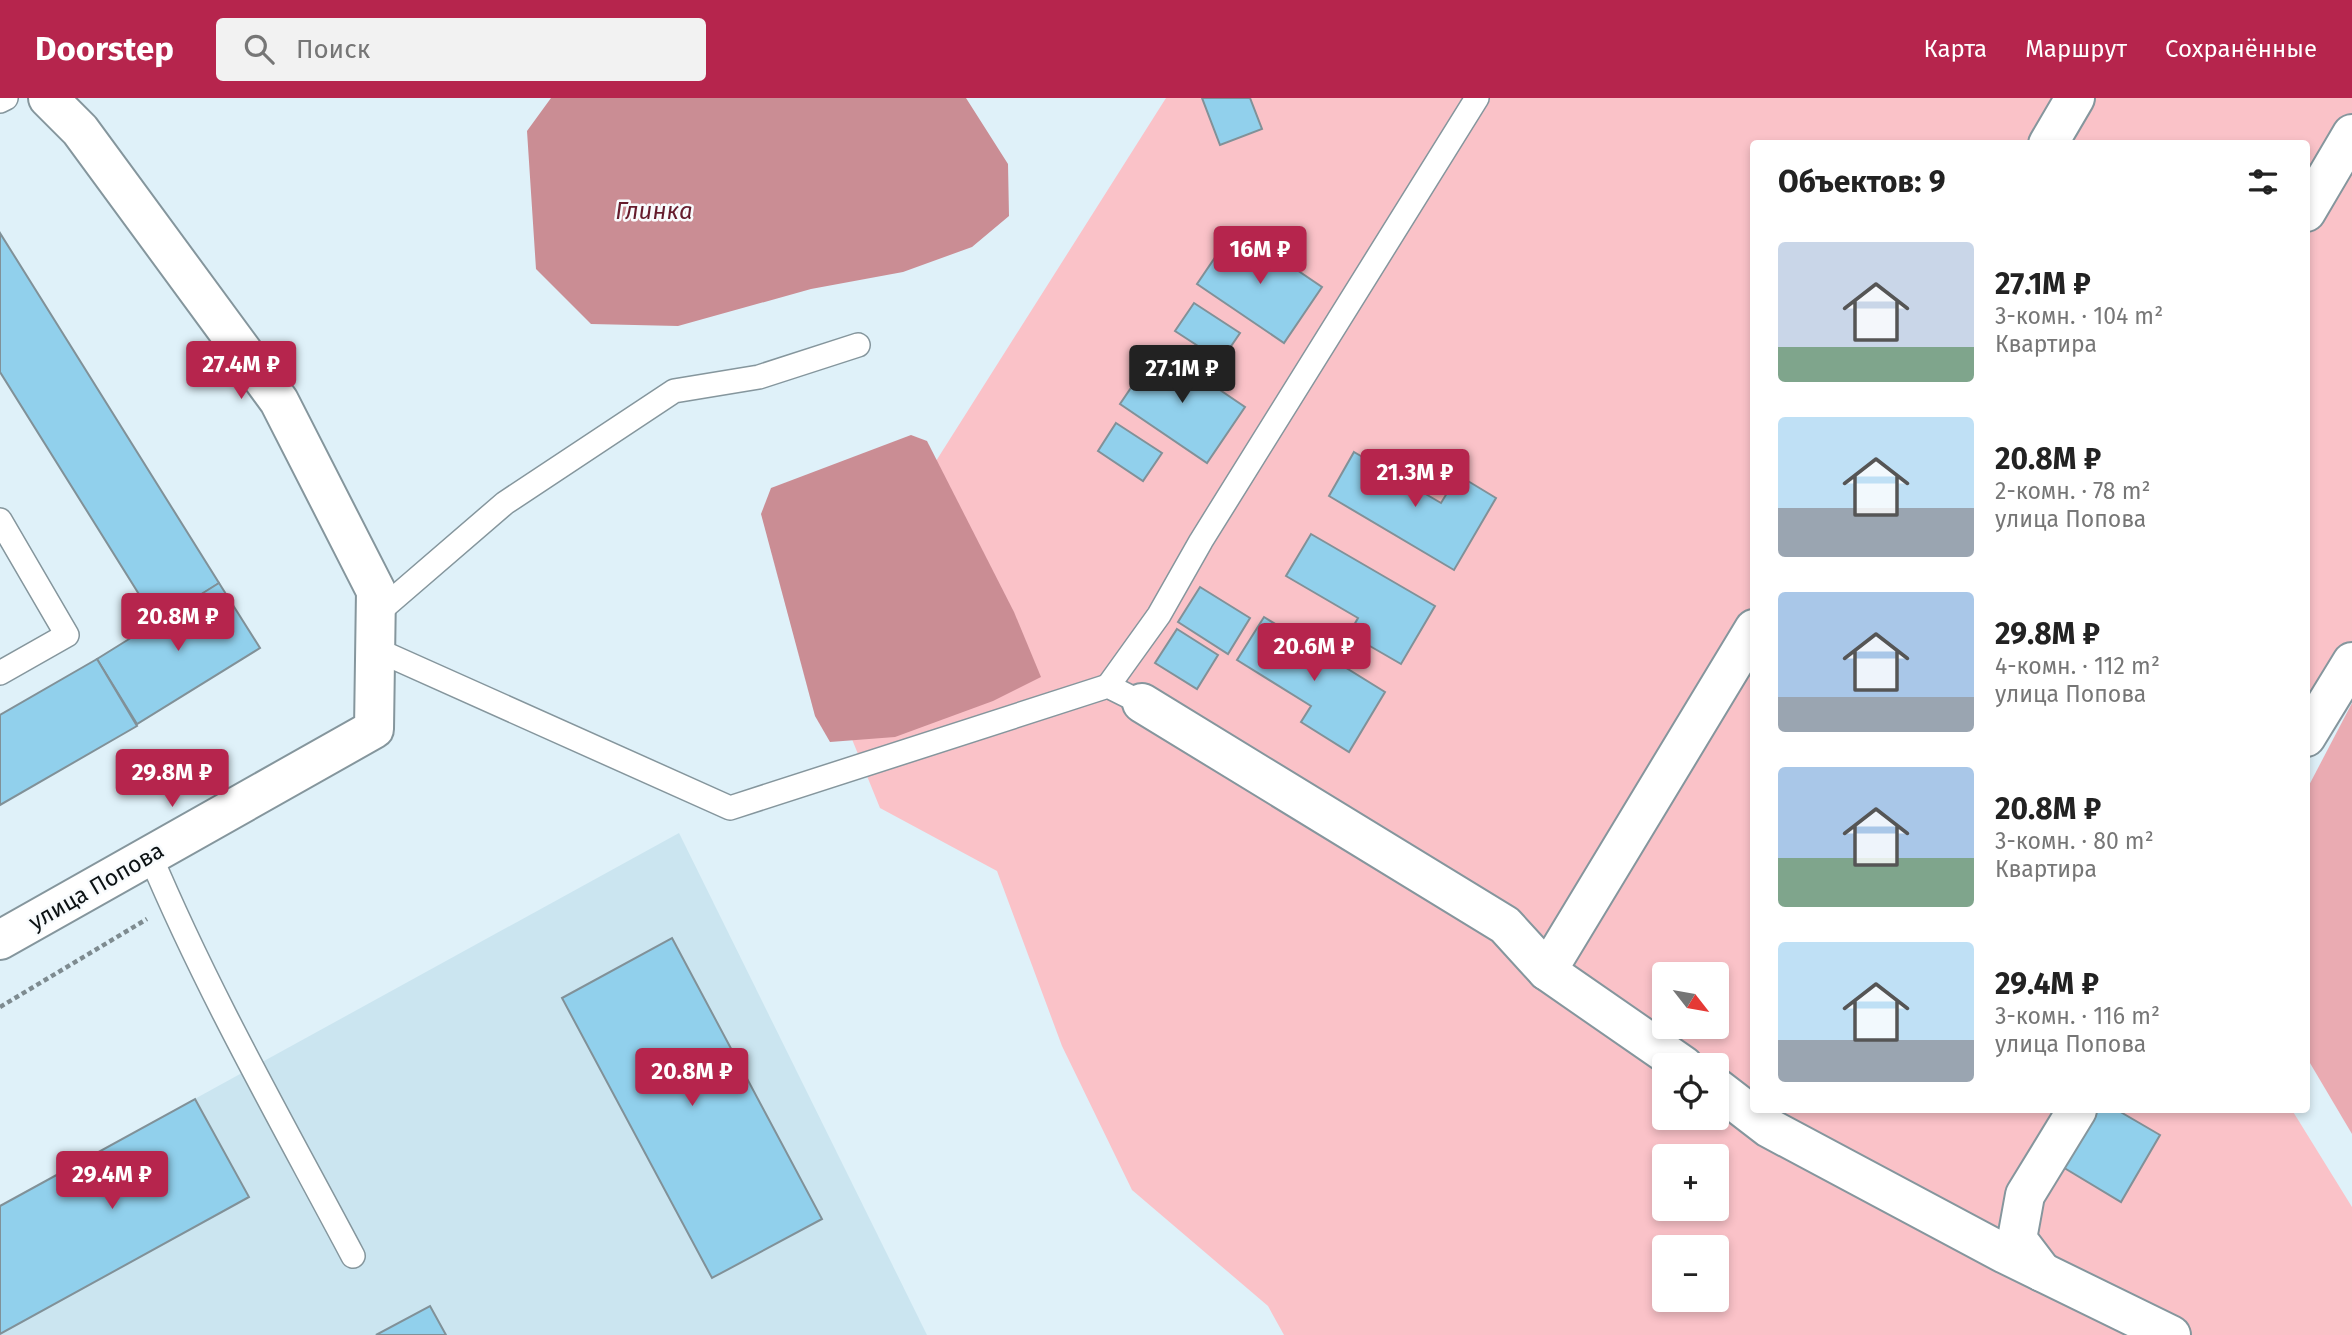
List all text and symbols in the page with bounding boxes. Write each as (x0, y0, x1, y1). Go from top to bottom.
search box (216, 18, 706, 81)
text: Doorstep (35, 29, 174, 69)
icon: search (240, 30, 278, 68)
text: Поиск (296, 34, 370, 65)
text: Карта (1924, 35, 1987, 63)
text: Маршрут (2025, 35, 2127, 63)
text: Сохранённые (2165, 35, 2317, 63)
icon: filters (2244, 163, 2282, 201)
text: Объектов: 9 (1778, 164, 1945, 200)
water label: Глинка (615, 197, 693, 225)
pin: 16M ₽ (1211, 226, 1309, 286)
text: 16M ₽ (1230, 235, 1290, 263)
text: 27.1M ₽ (1995, 266, 2091, 302)
icon: home (1834, 270, 1918, 354)
text: 3-комн. · 104 m² (1995, 302, 2163, 330)
text: Квартира (1995, 330, 2097, 358)
pin: 27.4M ₽ (176, 342, 306, 401)
pin: 27.1M ₽ (1117, 345, 1247, 405)
text: 27.4M ₽ (202, 350, 280, 378)
text: 27.1M ₽ (1145, 354, 1219, 382)
text: 20.8M ₽ (1995, 441, 2101, 477)
icon: home (1834, 445, 1918, 529)
pin: 21.3M ₽ (1350, 450, 1480, 509)
text: 21.3M ₽ (1376, 458, 1454, 486)
text: 2-комн. · 78 m² (1995, 477, 2150, 505)
text: улица Попова (1995, 505, 2146, 533)
pin: 20.8M ₽ (113, 594, 243, 653)
text: 20.8M ₽ (137, 602, 219, 630)
text: 29.8M ₽ (1995, 616, 2100, 652)
icon: home (1834, 620, 1918, 704)
pin: 20.6M ₽ (1249, 624, 1379, 683)
text: 20.6M ₽ (1274, 632, 1354, 660)
text: 4-комн. · 112 m² (1995, 652, 2160, 680)
text: улица Попова (1995, 680, 2146, 708)
pin: 29.8M ₽ (107, 750, 237, 809)
text: 29.8M ₽ (132, 758, 212, 786)
text: 20.8M ₽ (1995, 791, 2101, 827)
icon: home (1834, 795, 1918, 879)
text: 3-комн. · 80 m² (1995, 827, 2154, 855)
street label: улица Попова (23, 836, 169, 936)
text: Квартира (1995, 855, 2097, 883)
north arrow (1652, 962, 1729, 1040)
map controls (1652, 962, 1729, 1312)
text: 29.4M ₽ (1995, 966, 2099, 1002)
icon: home (1834, 970, 1918, 1054)
text: 3-комн. · 116 m² (1995, 1002, 2160, 1030)
text: улица Попова (1995, 1030, 2146, 1058)
pin: 20.8M ₽ (627, 1048, 757, 1108)
button: locate (1652, 1053, 1729, 1130)
text: 20.8M ₽ (651, 1057, 733, 1085)
button: + (1652, 1144, 1729, 1221)
pin: 29.4M ₽ (47, 1152, 177, 1211)
text: 29.4M ₽ (72, 1160, 152, 1188)
button: − (1652, 1235, 1729, 1312)

